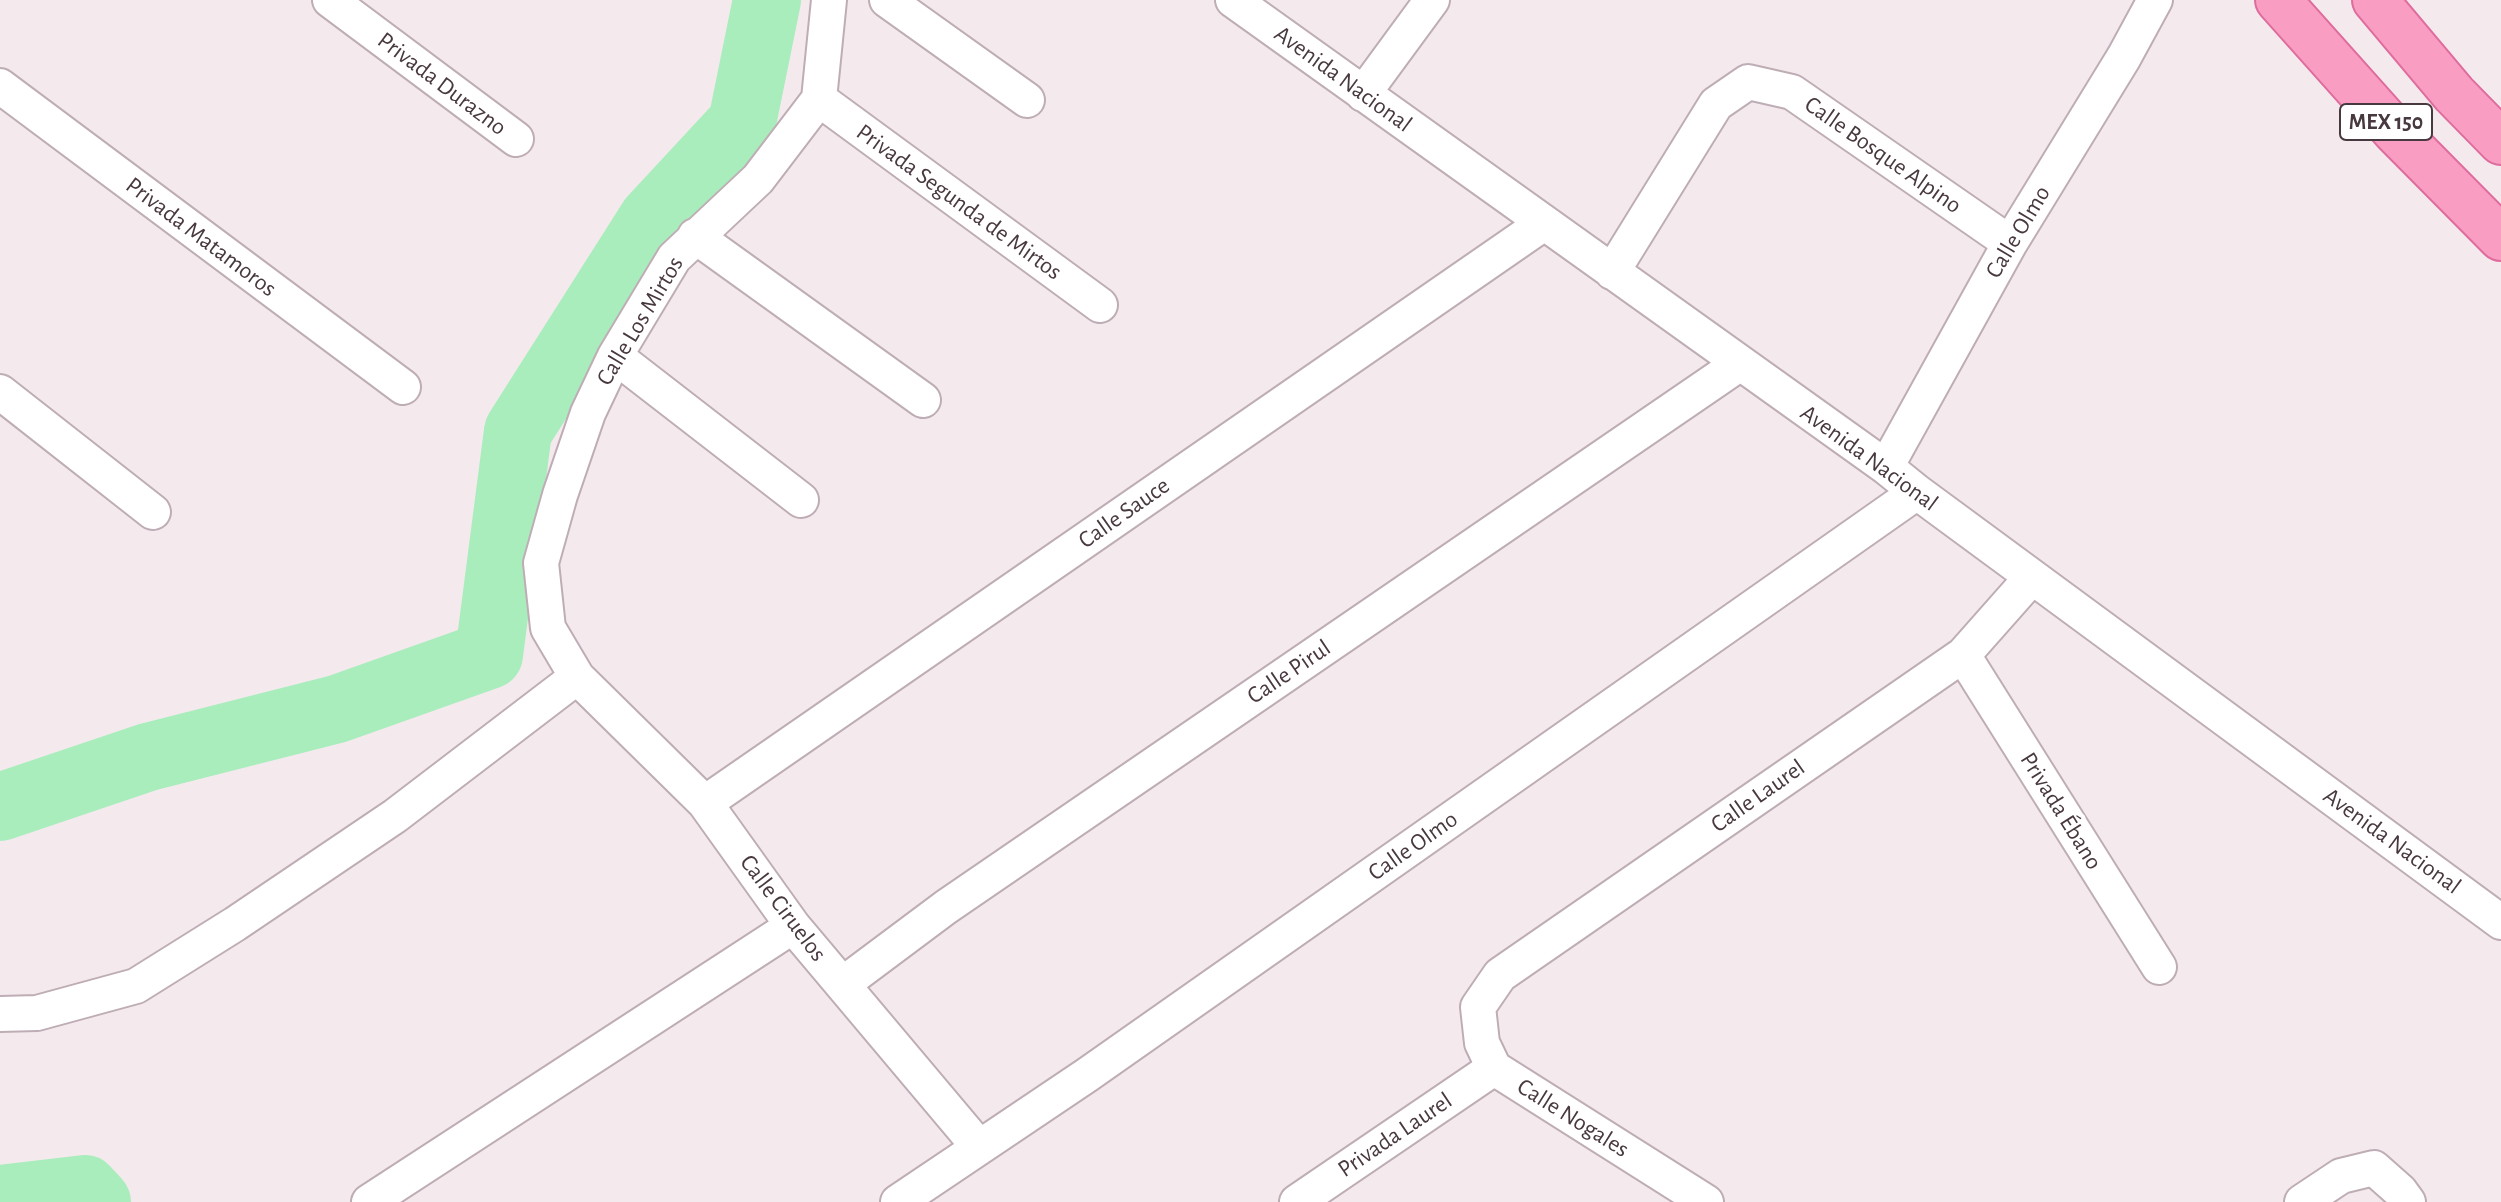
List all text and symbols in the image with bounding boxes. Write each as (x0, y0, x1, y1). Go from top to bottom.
street label: Avenida Nacional (1269, 19, 1417, 139)
street label: Privada Durazno (372, 26, 512, 142)
street label: Calle Bosque Alpino (1799, 90, 1967, 220)
road number: MEX 150 (2340, 104, 2432, 140)
street label: Privada Segunda de Mirtos (851, 118, 1067, 286)
street label: Privada Matamoros (120, 171, 282, 303)
street label: Calle Olmo (1979, 181, 2057, 283)
street label: Calle Los Mirtos (590, 251, 690, 391)
street label: Avenida Nacional (1795, 398, 1943, 518)
street label: Calle Sauce (1073, 471, 1175, 555)
street label: Calle Pirul (1242, 634, 1336, 710)
street label: Privada Ébano (2014, 747, 2108, 875)
street label: Calle Laurel (1705, 753, 1811, 839)
street label: Avenida Nacional (2318, 781, 2466, 901)
street label: Calle Olmo (1363, 805, 1463, 887)
street label: Calle Ciruelos (733, 849, 833, 967)
street label: Calle Nogales (1512, 1072, 1634, 1164)
street label: Privada Laurel (1332, 1086, 1458, 1184)

